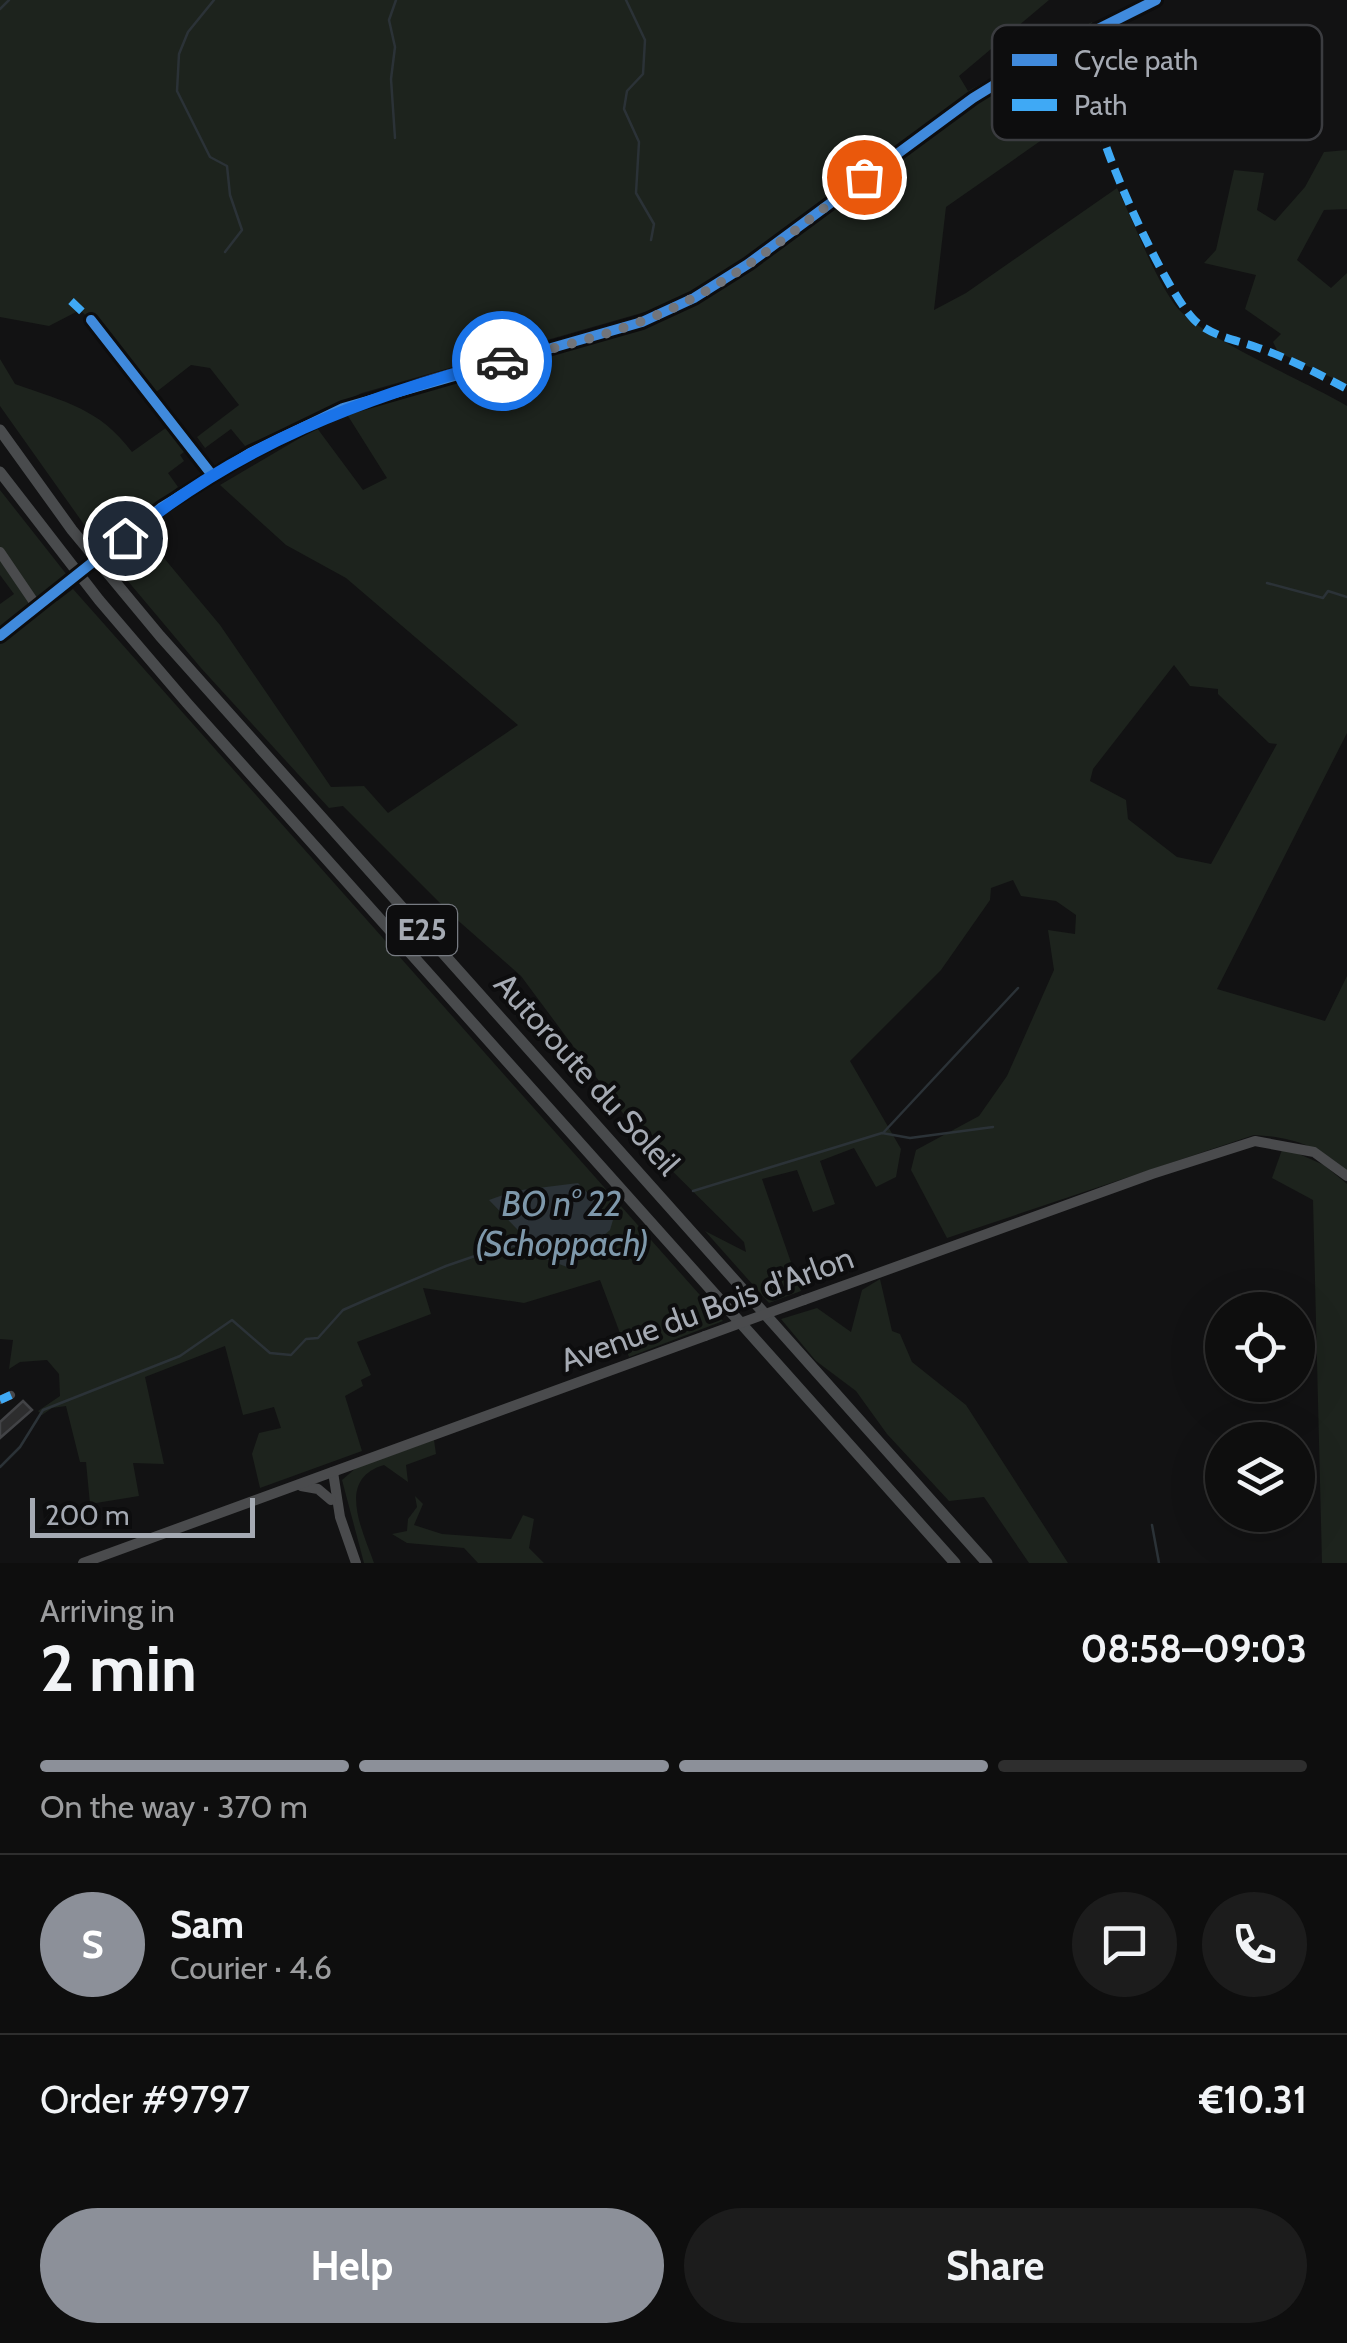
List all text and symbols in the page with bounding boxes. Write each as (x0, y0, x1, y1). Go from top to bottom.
legend (992, 25, 1322, 140)
text: Cycle path (1074, 43, 1198, 77)
text: Path (1074, 88, 1127, 122)
pin (822, 135, 907, 220)
icon: bag (837, 150, 892, 205)
courier (452, 311, 552, 411)
icon: car (475, 334, 530, 389)
pin (83, 496, 168, 581)
icon: home (98, 511, 153, 566)
road number: E25 (387, 905, 457, 955)
street label: Autoroute du Soleil (486, 964, 689, 1183)
water label: BO n° 22 (Schoppach) (475, 1182, 649, 1265)
street label: Avenue du Bois d'Arlon (555, 1237, 859, 1380)
map controls (1205, 1292, 1315, 1532)
button: locate (1205, 1292, 1315, 1402)
button: layers (1205, 1422, 1315, 1532)
scale bar (30, 1493, 255, 1538)
text: 200 m (45, 1498, 130, 1532)
text: Arriving in (40, 1591, 175, 1630)
text: 08:58–09:03 (1080, 1625, 1307, 1672)
text: 2 min (40, 1628, 197, 1707)
text: On the way · 370 m (40, 1787, 308, 1826)
button: chat (1072, 1892, 1177, 1997)
button: phone (1202, 1892, 1307, 1997)
text: Sam (170, 1901, 244, 1948)
text: S (81, 1921, 104, 1968)
text: Courier · 4.6 (170, 1948, 332, 1987)
text: Order #9797 (40, 2076, 250, 2123)
text: €10.31 (1199, 2076, 1307, 2123)
button: Help (40, 2208, 664, 2323)
button: Share (684, 2208, 1307, 2323)

